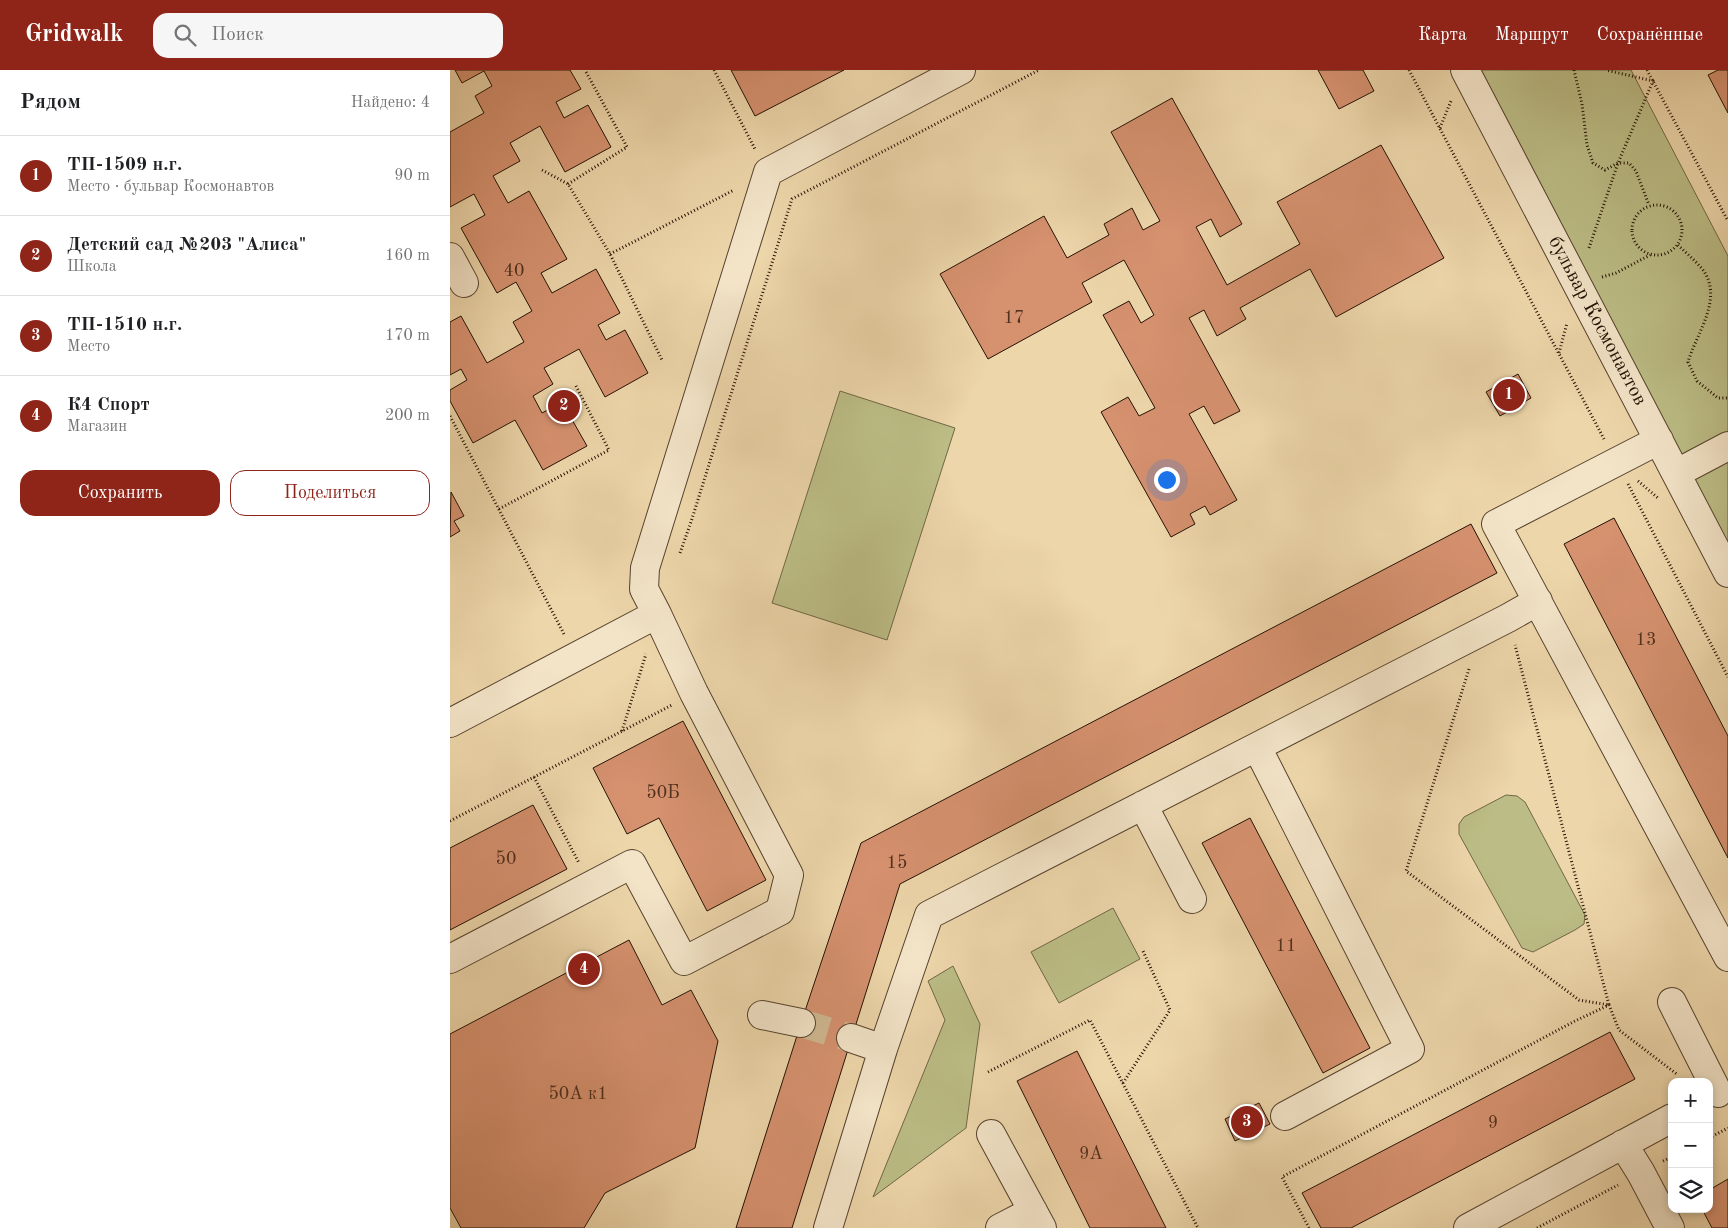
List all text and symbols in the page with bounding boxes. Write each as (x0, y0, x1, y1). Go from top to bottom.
search box (153, 13, 503, 58)
icon: search (171, 21, 199, 49)
text: Gridwalk (25, 23, 123, 47)
text: Поиск (211, 26, 264, 45)
text: Карта (1418, 26, 1467, 44)
text: Маршрут (1495, 26, 1569, 44)
text: Сохранённые (1597, 26, 1703, 44)
text: Рядом (20, 92, 81, 113)
text: Найдено: 4 (351, 95, 430, 111)
text: ТП-1509 н.г. (67, 156, 182, 175)
text: 1 (31, 168, 41, 184)
text: 90 m (394, 168, 430, 184)
text: Место · бульвар Космонавтов (67, 179, 274, 195)
street label: бульвар Космонавтов (1544, 233, 1650, 409)
text: Детский сад №203 "Алиса" (67, 236, 306, 255)
text: 2 (31, 248, 41, 264)
text: 160 m (385, 248, 430, 264)
text: Школа (67, 259, 117, 275)
house number: 40 (504, 262, 524, 280)
house number: 17 (1004, 309, 1024, 327)
text: ТП-1510 н.г. (67, 316, 182, 335)
text: 3 (31, 328, 41, 344)
text: 170 m (385, 328, 430, 344)
text: Место (67, 339, 110, 355)
pin: 1 (1493, 376, 1525, 414)
pin: 2 (548, 387, 580, 425)
text: К4 Спорт (67, 396, 150, 415)
text: 4 (31, 408, 41, 424)
text: 200 m (385, 408, 430, 424)
text: Магазин (67, 419, 127, 435)
your location (1154, 467, 1180, 493)
button: Сохранить (20, 470, 220, 516)
button: Поделиться (230, 470, 430, 516)
house number: 13 (1636, 631, 1656, 649)
house number: 50Б (646, 784, 680, 802)
house number: 50 (496, 850, 516, 868)
house number: 15 (887, 854, 907, 872)
house number: 11 (1276, 937, 1296, 955)
pin: 4 (568, 950, 600, 988)
map controls (1668, 1078, 1713, 1213)
button: + (1668, 1078, 1713, 1123)
house number: 50А к1 (548, 1085, 608, 1103)
pin: 3 (1231, 1103, 1263, 1141)
house number: 9 (1488, 1114, 1498, 1132)
button: − (1668, 1123, 1713, 1168)
house number: 9А (1079, 1145, 1103, 1163)
button: layers (1668, 1168, 1713, 1213)

